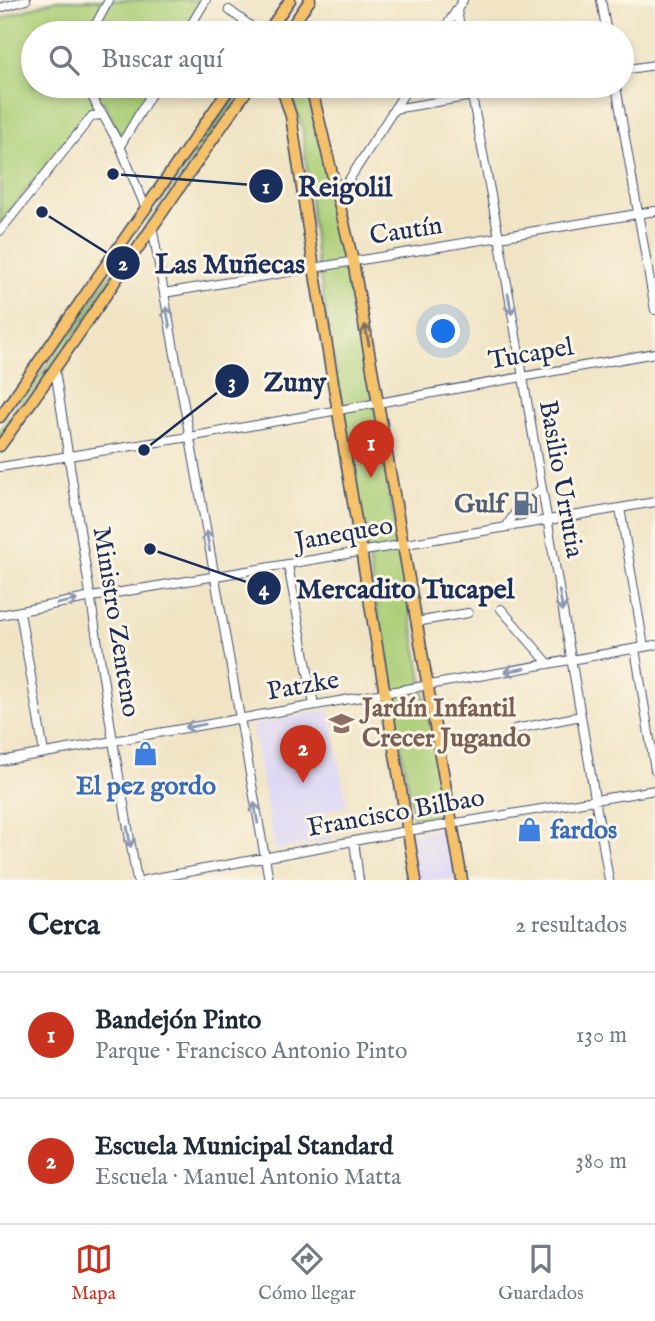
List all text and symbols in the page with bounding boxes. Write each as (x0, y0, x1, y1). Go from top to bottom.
search box (21, 21, 634, 98)
icon: search (45, 41, 83, 79)
text: Buscar aquí (101, 43, 223, 76)
callout: Reigolil (249, 161, 406, 210)
text: Reigolil (298, 171, 394, 206)
text: 1 (262, 174, 270, 201)
street label: Cautín (367, 209, 445, 253)
callout: Las Muñecas (105, 238, 319, 287)
text: Las Muñecas (155, 248, 305, 283)
text: 2 (118, 251, 128, 278)
one-way arrow (504, 292, 517, 315)
one-way arrow (161, 306, 174, 329)
your location (426, 314, 460, 348)
one-way arrow (359, 324, 373, 347)
street label: Tucapel (486, 330, 577, 378)
callout: Zuny (214, 356, 340, 405)
text: Zuny (264, 366, 328, 401)
text: 3 (228, 369, 236, 396)
street label: Basilio Urrutia (531, 398, 591, 561)
pin: 1 (348, 420, 394, 478)
place label: Gulf (454, 488, 510, 521)
fuel station icon: Gulf (511, 490, 539, 518)
street label: Janequeo (289, 509, 396, 559)
street label: Ministro Zenteno (85, 525, 147, 719)
one-way arrow (201, 530, 214, 553)
callout: Mercadito Tucapel (246, 563, 528, 612)
text: Mercadito Tucapel (296, 573, 516, 608)
text: 4 (259, 576, 270, 603)
one-way arrow (555, 589, 568, 612)
one-way arrow (55, 594, 78, 608)
street label: Patzke (264, 663, 342, 709)
one-way arrow (504, 664, 527, 677)
place label: Jardín Infantil Crecer Jugando (359, 692, 531, 755)
school or university icon: Jardín Infantil Crecer Jugando (328, 709, 356, 737)
one-way arrow (184, 720, 207, 733)
pin: 2 (280, 725, 326, 783)
shop icon: El pez gordo (132, 740, 160, 768)
place label: El pez gordo (76, 770, 216, 803)
street label: Francisco Bilbao (305, 781, 487, 845)
one-way arrow (249, 802, 263, 825)
place label: fardos (550, 814, 617, 847)
shop icon: fardos (516, 816, 544, 844)
one-way arrow (123, 825, 136, 848)
text: Cerca (28, 907, 100, 945)
text: 2 resultados (515, 911, 627, 940)
text: Bandejón Pinto (95, 1004, 261, 1037)
text: 1 (47, 1021, 55, 1050)
text: 130 m (576, 1021, 627, 1050)
text: Parque · Francisco Antonio Pinto (95, 1037, 407, 1066)
text: Escuela Municipal Standard (95, 1130, 393, 1163)
text: 2 (46, 1147, 56, 1176)
text: 380 m (575, 1147, 627, 1176)
text: Escuela · Manuel Antonio Matta (95, 1163, 401, 1192)
tab: Mapa (71, 1240, 116, 1306)
tab: Cómo llegar (258, 1240, 356, 1306)
tab: Guardados (498, 1240, 584, 1306)

